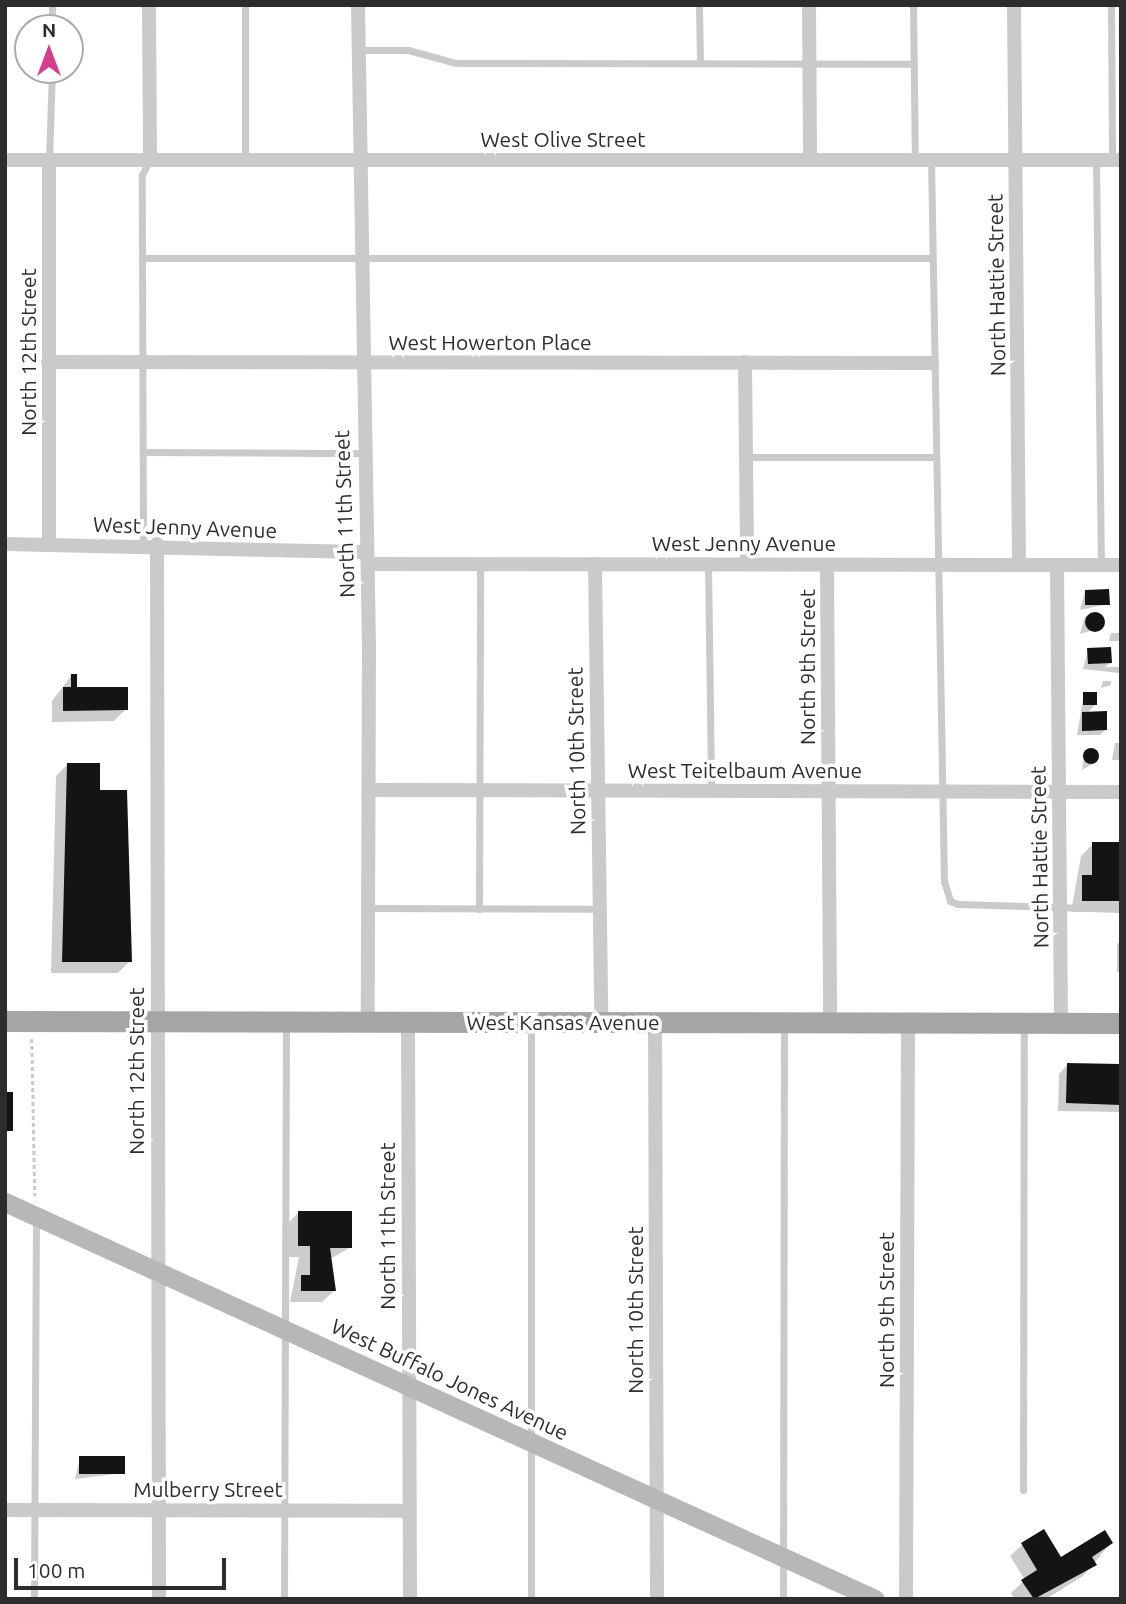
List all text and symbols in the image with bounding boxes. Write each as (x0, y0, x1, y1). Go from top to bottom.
north arrow (14, 14, 84, 84)
text: N (42, 19, 56, 41)
street label: West Olive Street (481, 126, 645, 152)
street label: North Hattie Street (982, 194, 1010, 376)
street label: North 12th Street (15, 268, 41, 436)
street label: West Howerton Place (388, 329, 592, 355)
street label: North 11th Street (328, 430, 360, 598)
street label: West Jenny Avenue (92, 511, 278, 543)
street label: West Jenny Avenue (652, 530, 836, 556)
street label: North 9th Street (794, 589, 820, 745)
street label: North 10th Street (562, 667, 590, 835)
street label: West Teitelbaum Avenue (628, 757, 862, 783)
street label: North Hattie Street (1025, 766, 1053, 948)
street label: North 12th Street (123, 987, 149, 1155)
street label: West Kansas Avenue (466, 1009, 660, 1035)
street label: North 11th Street (374, 1142, 400, 1310)
street label: North 10th Street (622, 1226, 648, 1394)
street label: North 9th Street (873, 1232, 899, 1388)
street label: West Buffalo Jones Avenue (328, 1313, 572, 1445)
street label: Mulberry Street (133, 1476, 283, 1502)
scale bar (18, 1544, 229, 1588)
text: 100 m (27, 1558, 85, 1582)

